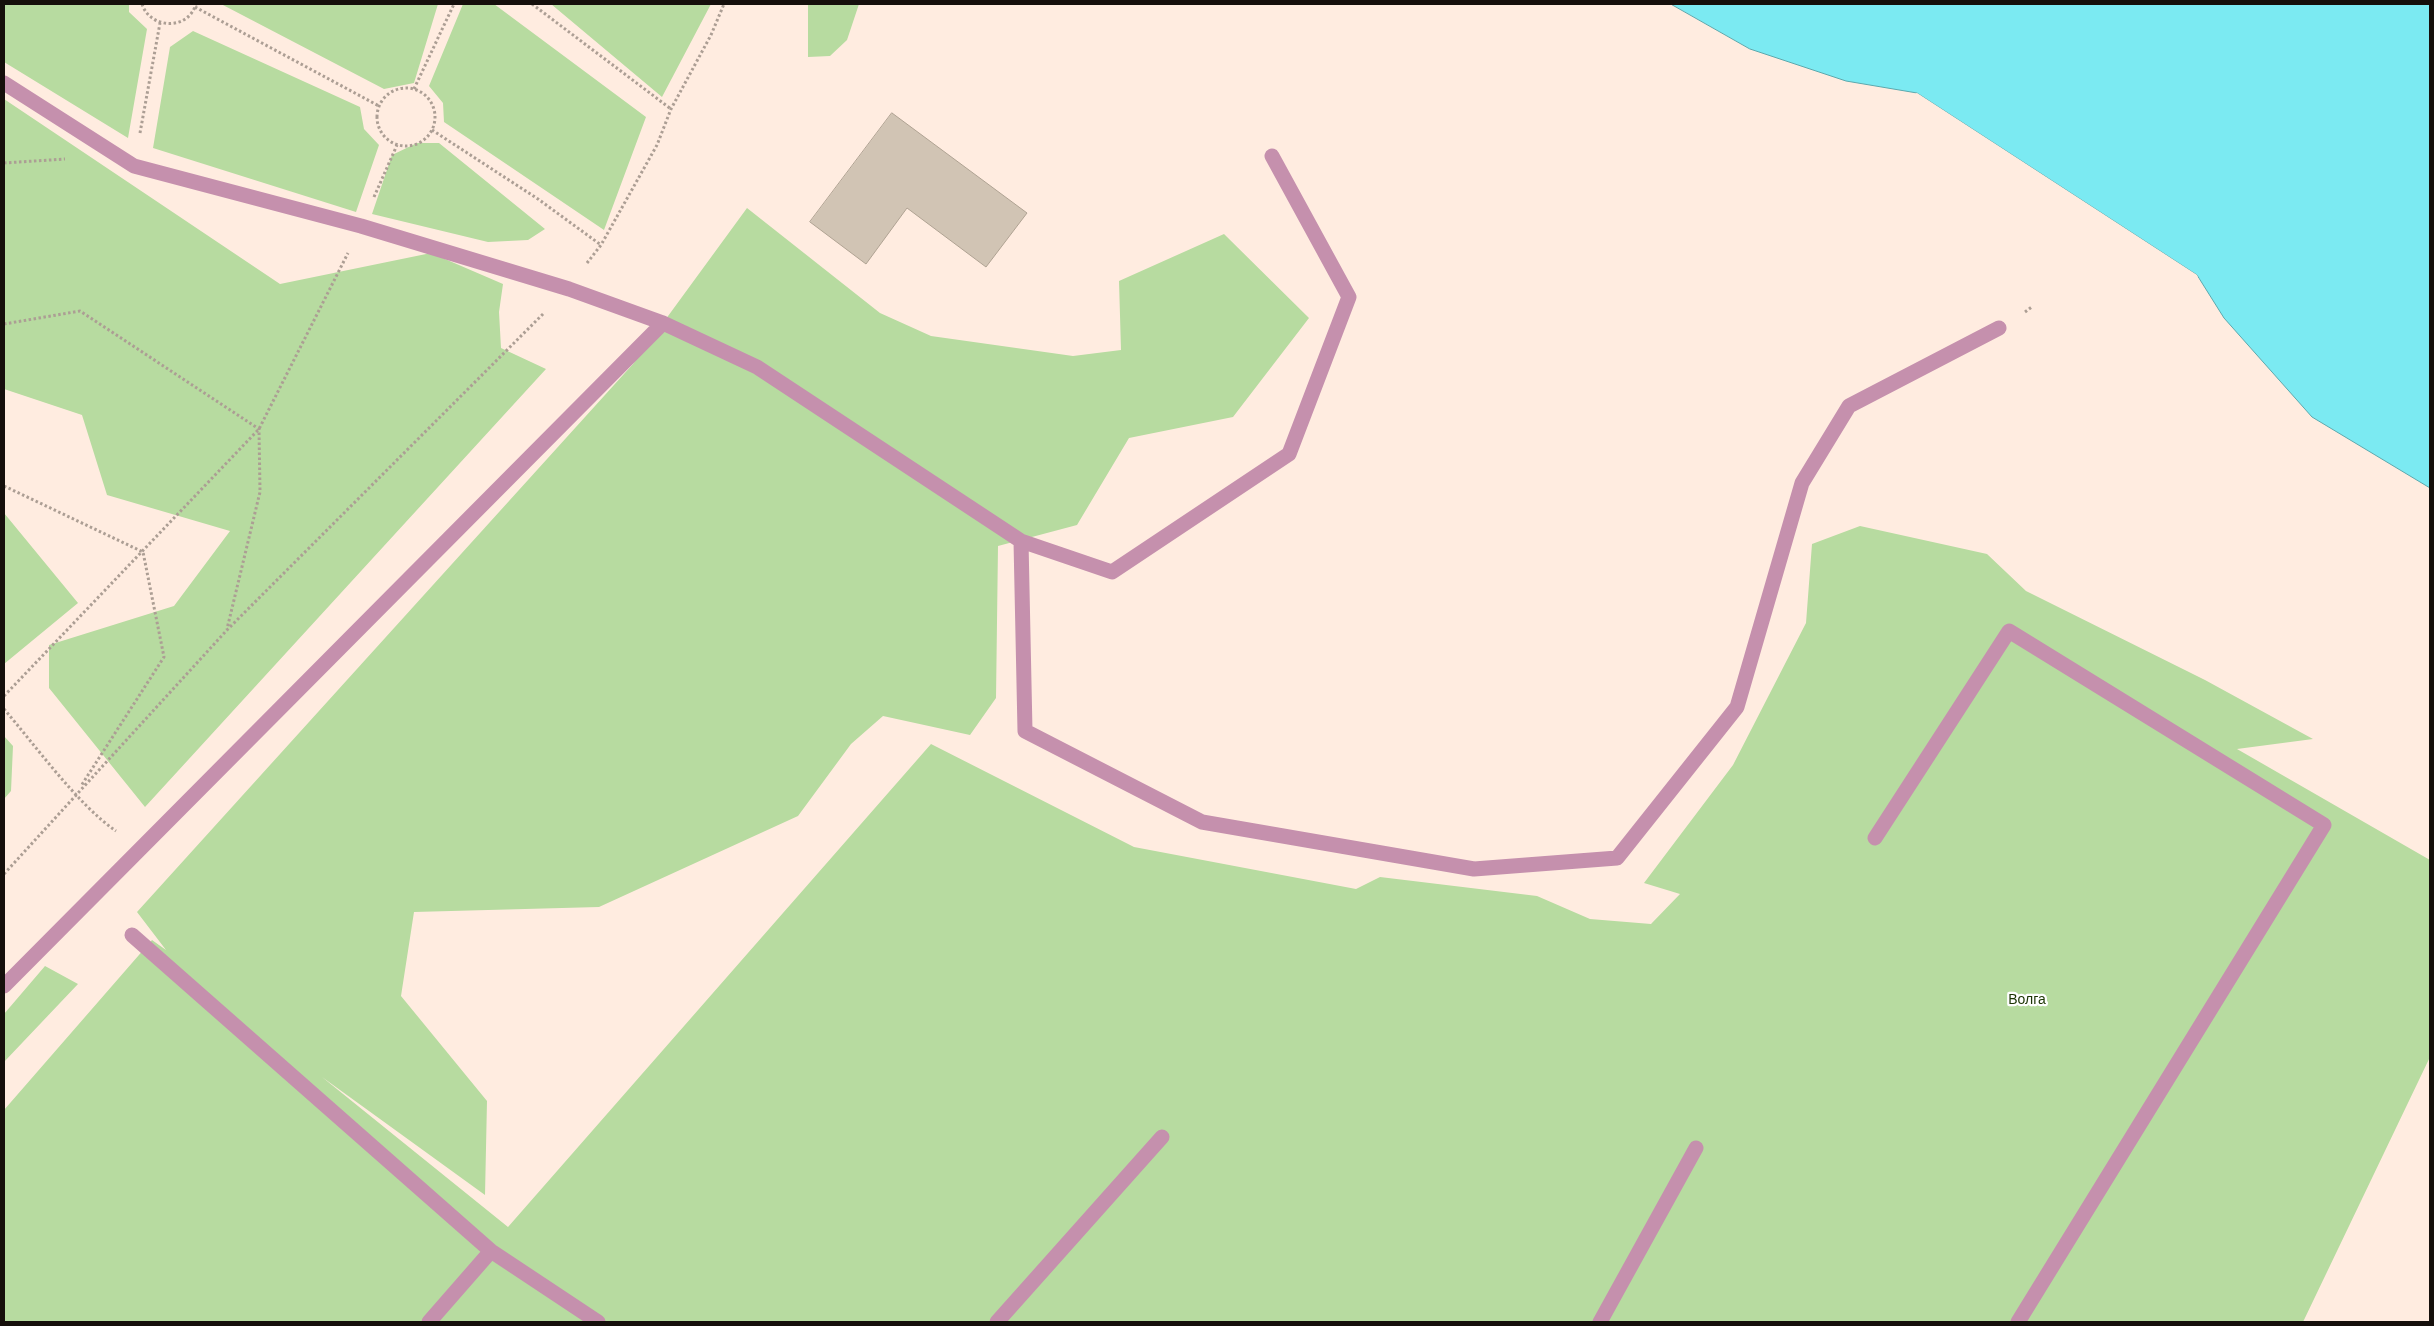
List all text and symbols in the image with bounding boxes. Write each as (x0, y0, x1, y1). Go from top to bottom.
park label: Волга (2008, 992, 2046, 1008)

